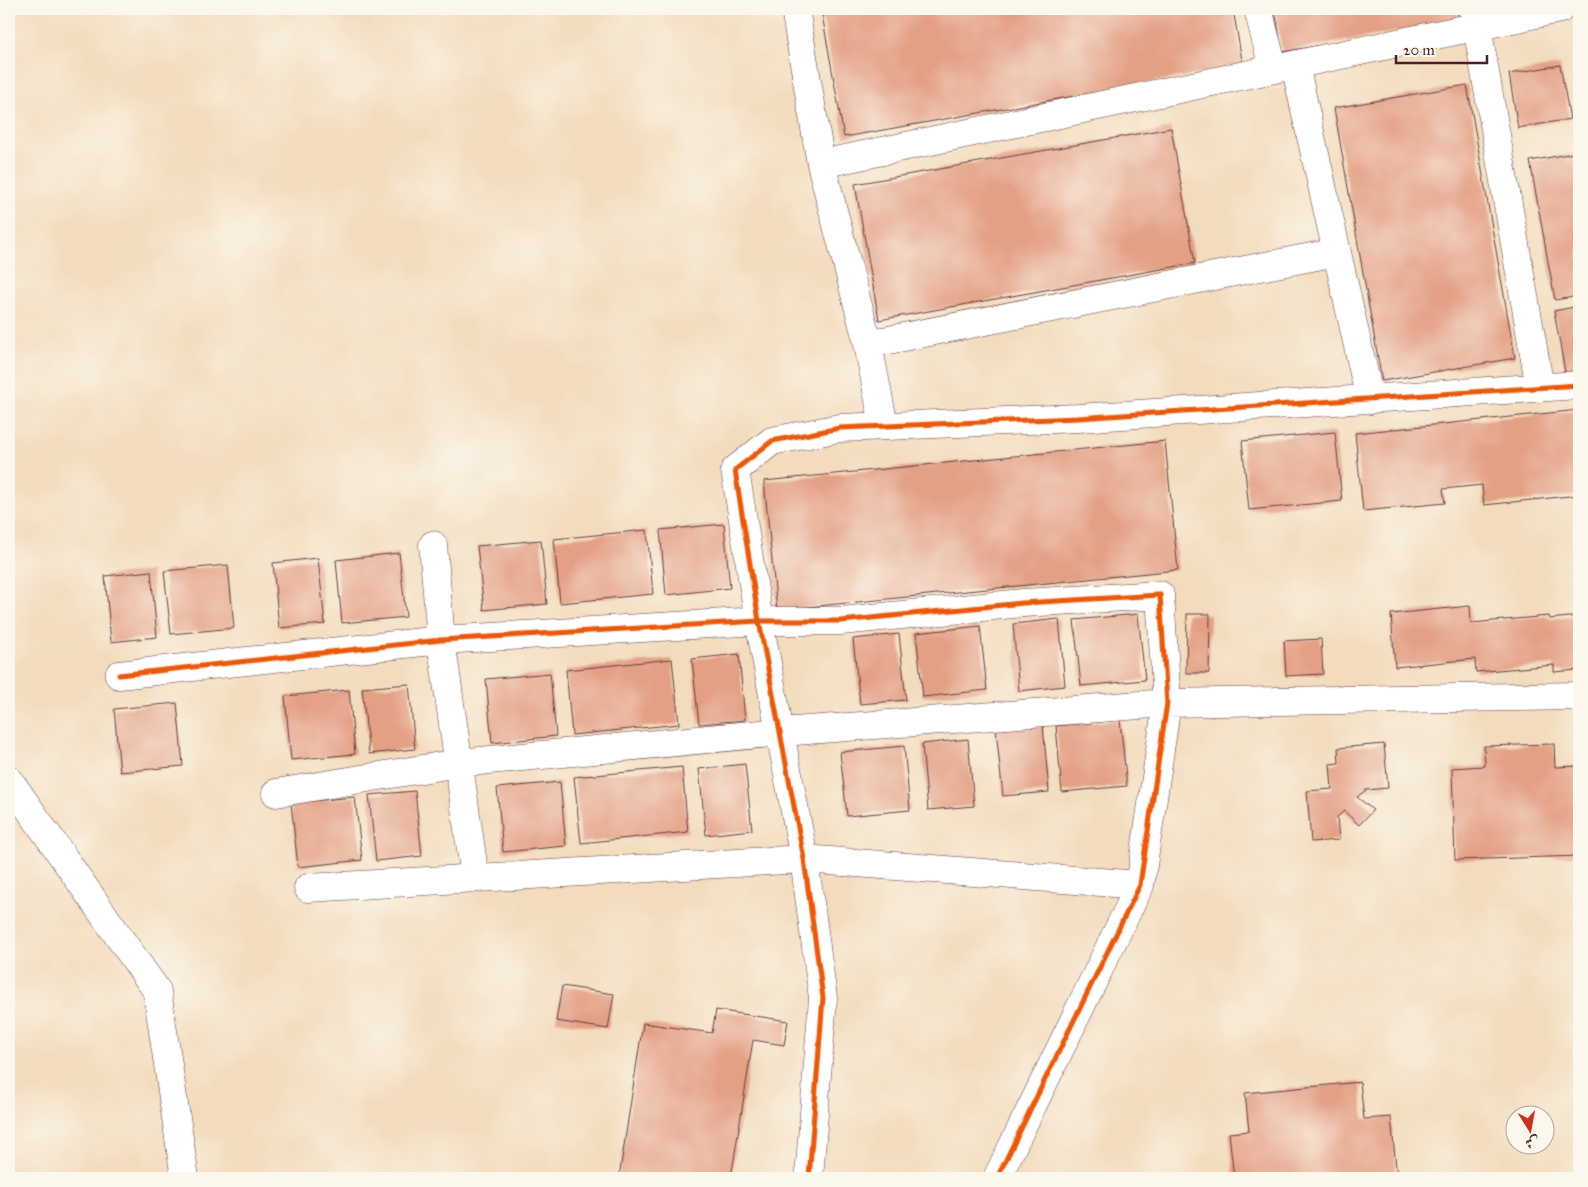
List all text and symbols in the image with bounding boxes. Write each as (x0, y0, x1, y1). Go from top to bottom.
scale bar (1396, 32, 1487, 64)
text: 20 m (1403, 41, 1435, 59)
north arrow (1506, 1104, 1556, 1154)
text: ش (1524, 1133, 1541, 1152)

